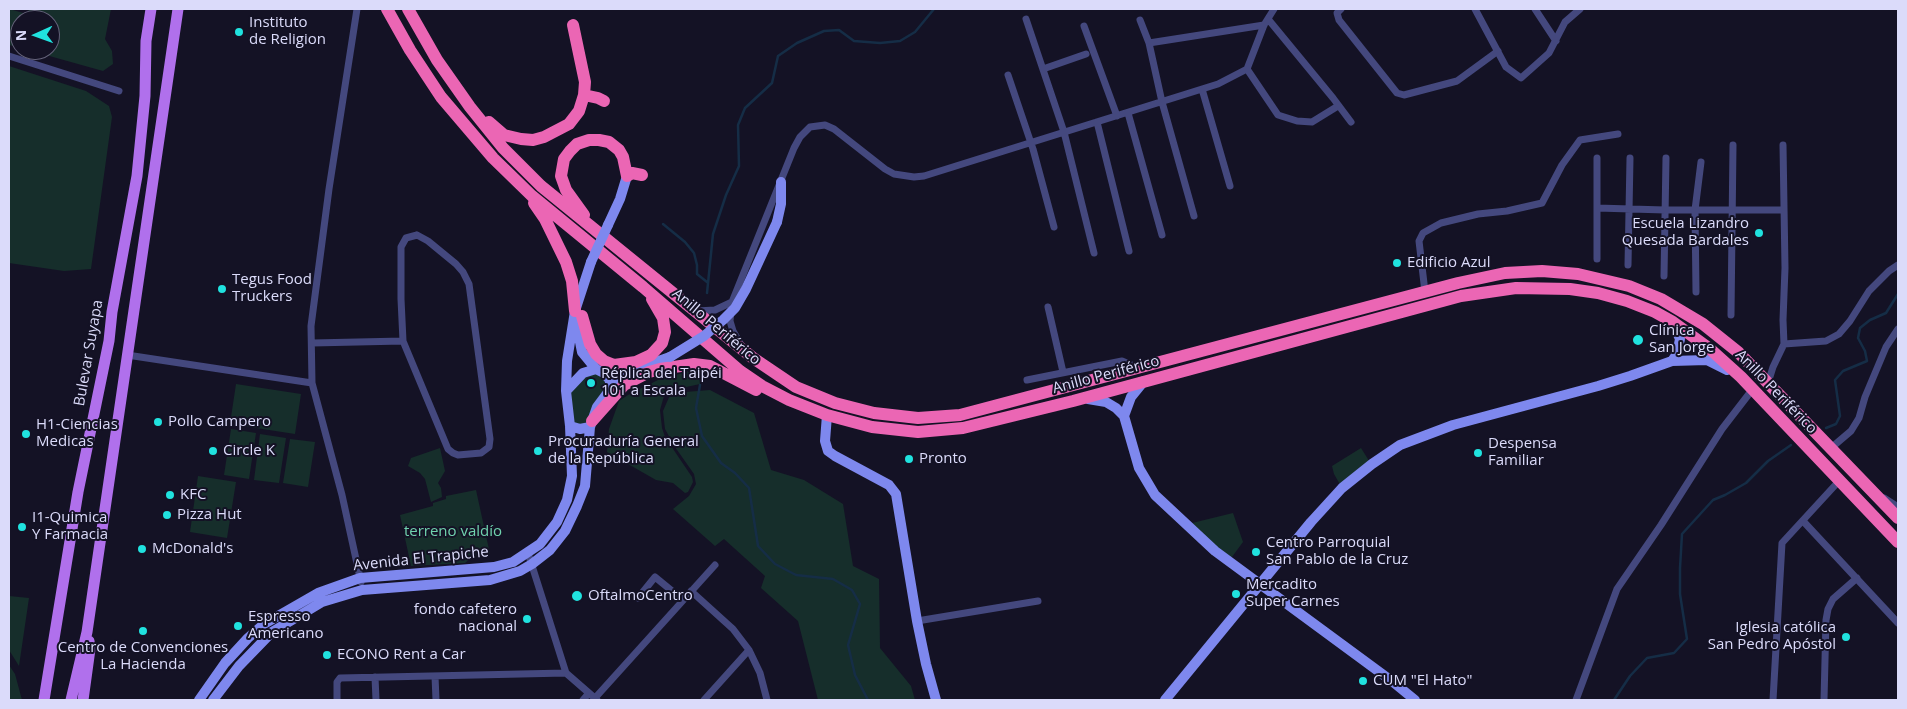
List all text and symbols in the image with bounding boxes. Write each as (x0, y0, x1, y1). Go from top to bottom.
north arrow (10, 10, 60, 60)
place label: Instituto de Religion (249, 14, 326, 49)
marker: Instituto de Religion (233, 26, 245, 38)
text: N (11, 29, 30, 42)
place label: Escuela Lizandro Quesada Bardales (1622, 215, 1749, 250)
marker: Escuela Lizandro Quesada Bardales (1753, 227, 1765, 239)
place label: Edificio Azul (1407, 254, 1491, 272)
marker: Edificio Azul (1391, 257, 1403, 269)
place label: Tegus Food Truckers (232, 271, 312, 306)
marker: Tegus Food Truckers (216, 283, 228, 295)
street label: Anillo Periférico (668, 285, 764, 369)
street label: Bulevar Suyapa (71, 298, 107, 408)
place label: Clínica San Jorge (1649, 322, 1714, 357)
marker: Clínica San Jorge (1631, 333, 1645, 347)
street label: Anillo Periférico (1731, 346, 1821, 438)
street label: Anillo Periférico (1051, 352, 1161, 398)
place label: Réplica del Taipéi 101 a Escala (601, 365, 722, 400)
marker: Réplica del Taipéi 101 a Escala (585, 377, 597, 389)
place label: Pollo Campero (168, 413, 271, 431)
place label: H1-Ciencias Medicas (36, 416, 118, 451)
marker: Pollo Campero (152, 416, 164, 428)
marker: H1-Ciencias Medicas (20, 428, 32, 440)
place label: Procuraduría General de la República (548, 433, 699, 468)
place label: Despensa Familiar (1488, 435, 1557, 470)
place label: Circle K (223, 442, 275, 460)
marker: Circle K (207, 445, 219, 457)
marker: Procuraduría General de la República (532, 445, 544, 457)
marker: Despensa Familiar (1472, 447, 1484, 459)
place label: Pronto (919, 450, 967, 468)
marker: Pronto (903, 453, 915, 465)
place label: KFC (180, 486, 206, 504)
marker: KFC (164, 489, 176, 501)
place label: Pizza Hut (177, 506, 242, 524)
place label: I1-Quimica Y Farmacia (32, 509, 108, 544)
marker: Pizza Hut (161, 509, 173, 521)
marker: I1-Quimica Y Farmacia (16, 521, 28, 533)
park label: terreno valdío (404, 523, 502, 541)
place label: Centro Parroquial San Pablo de la Cruz (1266, 534, 1408, 569)
place label: McDonald's (152, 540, 234, 558)
marker: McDonald's (136, 543, 148, 555)
street label: Avenida El Trapiche (352, 543, 490, 575)
marker: Centro Parroquial San Pablo de la Cruz (1250, 546, 1262, 558)
place label: Mercadito Super Carnes (1246, 576, 1340, 611)
place label: OftalmoCentro (588, 587, 693, 605)
marker: Mercadito Super Carnes (1230, 588, 1242, 600)
marker: OftalmoCentro (570, 589, 584, 603)
place label: fondo cafetero nacional (414, 601, 517, 636)
place label: Espresso Americano (248, 608, 323, 643)
marker: fondo cafetero nacional (521, 613, 533, 625)
place label: Iglesia católica San Pedro Apóstol (1708, 619, 1836, 654)
marker: Espresso Americano (232, 620, 244, 632)
marker: Centro de Convenciones La Hacienda (137, 625, 149, 637)
marker: Iglesia católica San Pedro Apóstol (1840, 631, 1852, 643)
place label: Centro de Convenciones La Hacienda (58, 639, 228, 674)
place label: ECONO Rent a Car (337, 646, 466, 664)
marker: ECONO Rent a Car (321, 649, 333, 661)
place label: CUM "El Hato" (1373, 672, 1473, 690)
marker: CUM "El Hato" (1357, 675, 1369, 687)

